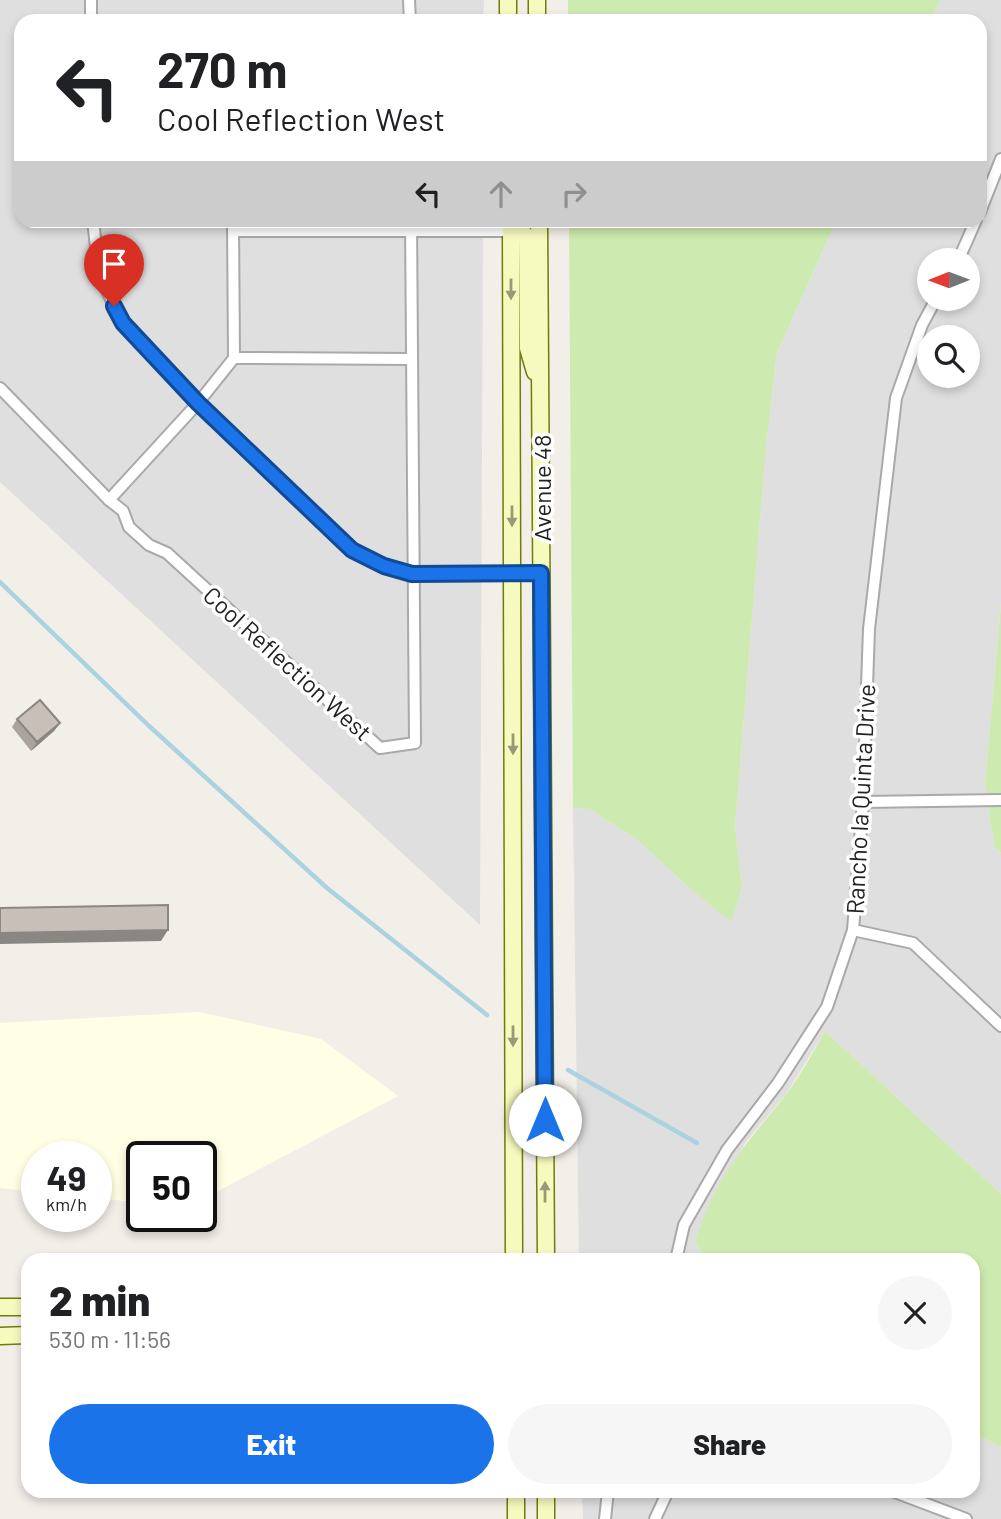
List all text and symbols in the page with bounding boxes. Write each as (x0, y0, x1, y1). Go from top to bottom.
text: 270 m (157, 39, 287, 98)
icon: left (42, 42, 133, 133)
text: Cool Reflection West (157, 99, 445, 137)
icon: left (409, 175, 447, 213)
icon: ahead (482, 175, 520, 213)
icon: right (555, 175, 593, 213)
pin (84, 234, 144, 306)
icon: arrive (95, 245, 133, 283)
north arrow (917, 248, 980, 312)
map controls (917, 248, 980, 388)
one-way arrow (505, 278, 517, 300)
button: search (917, 325, 980, 388)
street label: Avenue 48 (527, 435, 556, 541)
one-way arrow (506, 505, 518, 527)
street label: Cool Reflection West (198, 580, 378, 746)
street label: Rancho la Quinta Drive (839, 683, 881, 915)
one-way arrow (507, 733, 519, 755)
one-way arrow (507, 1025, 519, 1047)
position arrow (508, 1083, 582, 1157)
speed limit sign: 50 (126, 1141, 217, 1232)
text: 49 (47, 1156, 86, 1198)
one-way arrow (539, 1181, 551, 1203)
text: km/h (46, 1193, 87, 1215)
text: 2 min (49, 1274, 150, 1324)
button: close (878, 1276, 952, 1350)
text: 530 m · 11:56 (49, 1325, 171, 1353)
button: Exit (49, 1404, 494, 1484)
button: Share (508, 1404, 952, 1484)

